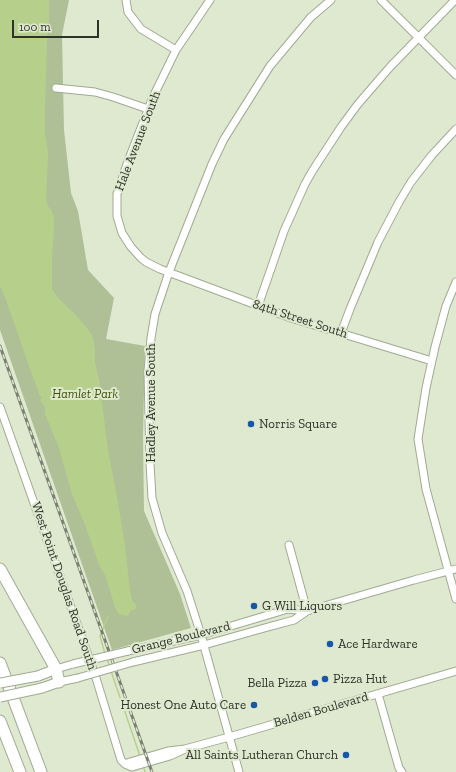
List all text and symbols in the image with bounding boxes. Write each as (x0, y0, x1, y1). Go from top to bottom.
scale bar (14, 12, 101, 38)
text: 100 m (19, 20, 51, 34)
street label: Hale Avenue South (112, 89, 164, 193)
street label: 84th Street South (250, 296, 350, 342)
street label: Hadley Avenue South (143, 343, 159, 463)
park label: Hamlet Park (52, 386, 118, 402)
place label: Norris Square (259, 416, 337, 432)
marker: Norris Square (246, 419, 256, 429)
street label: West Point Douglas Road South (28, 500, 100, 672)
place label: G Will Liquors (262, 598, 342, 614)
marker: G Will Liquors (249, 601, 259, 611)
street label: Grange Boulevard (130, 618, 232, 658)
place label: Ace Hardware (338, 636, 418, 652)
marker: Ace Hardware (325, 639, 335, 649)
place label: Pizza Hut (333, 671, 387, 687)
marker: Pizza Hut (320, 674, 330, 684)
place label: Bella Pizza (247, 675, 307, 691)
marker: Bella Pizza (310, 678, 320, 688)
street label: Belden Boulevard (272, 689, 370, 731)
place label: Honest One Auto Care (121, 697, 246, 713)
marker: Honest One Auto Care (249, 700, 259, 710)
place label: All Saints Lutheran Church (186, 747, 338, 763)
marker: All Saints Lutheran Church (341, 750, 351, 760)

